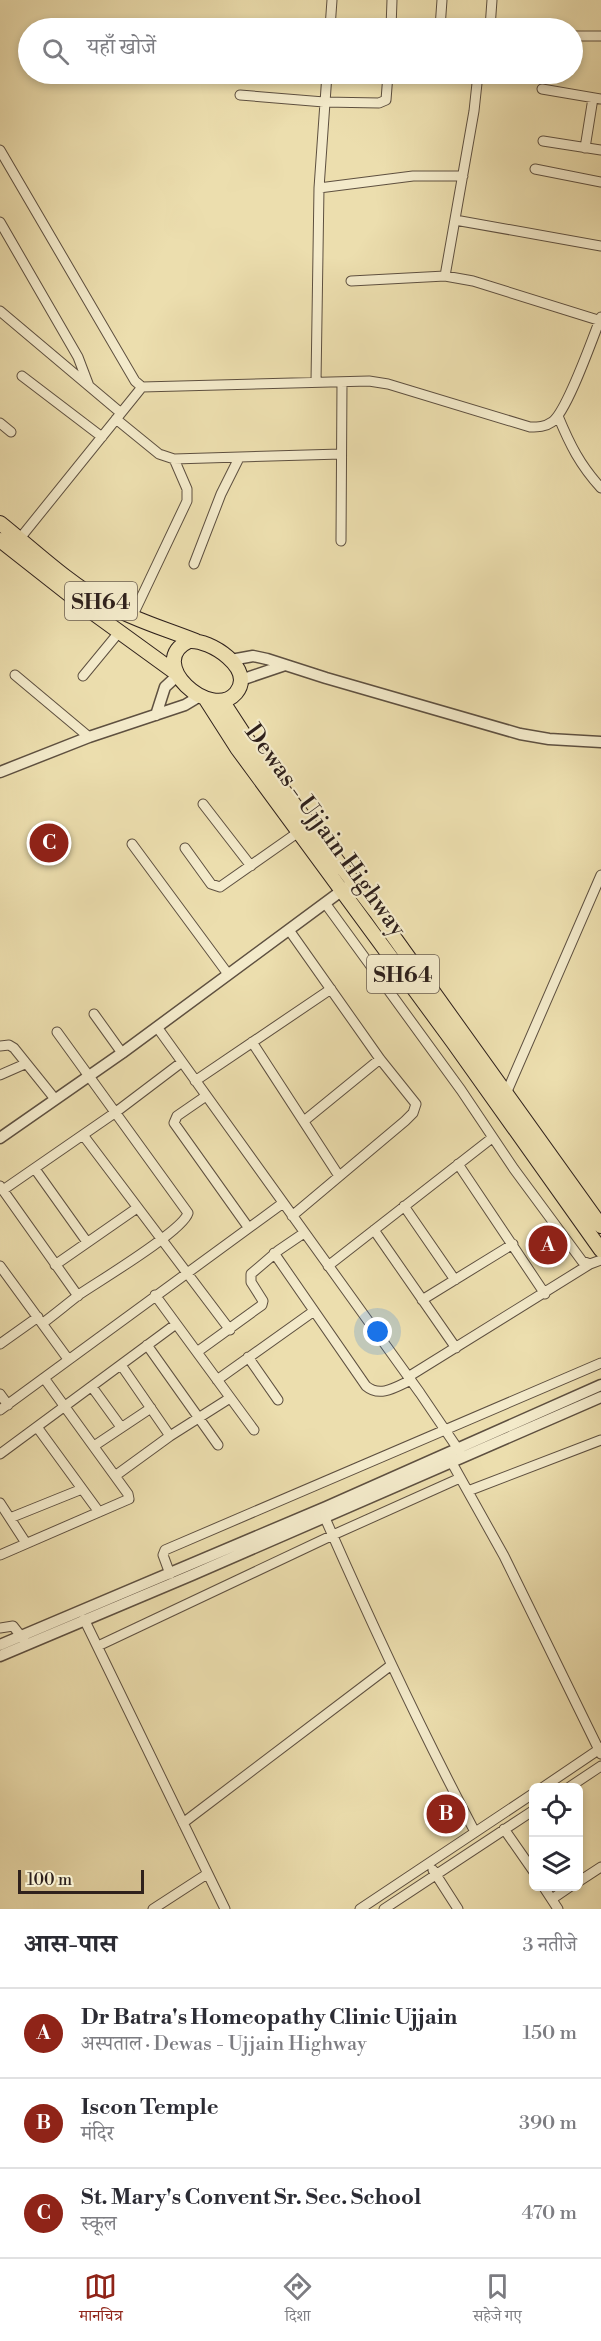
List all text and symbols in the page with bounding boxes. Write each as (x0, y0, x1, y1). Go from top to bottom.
search box (18, 18, 583, 84)
text: यहाँ खोजें (87, 34, 156, 61)
icon: search (39, 35, 72, 68)
road number: SH64 (65, 582, 137, 620)
street label: Dewas - Ujjain Highway (238, 718, 413, 943)
pin: C (29, 820, 68, 866)
road number: SH64 (367, 955, 439, 993)
pin: A (528, 1222, 568, 1268)
your location (363, 1317, 392, 1346)
map controls (529, 1783, 583, 1891)
button: locate (529, 1783, 583, 1837)
pin: B (426, 1792, 466, 1836)
button: layers (529, 1837, 583, 1891)
scale bar (18, 1867, 144, 1894)
text: 100 m (27, 1870, 72, 1890)
text: आस-पास (24, 1928, 117, 1960)
text: 3 नतीजे (523, 1933, 577, 1958)
text: Dr Batra's Homeopathy Clinic Ujjain (81, 2004, 457, 2031)
text: A (36, 2021, 51, 2046)
text: 150 m (522, 2021, 577, 2046)
text: अस्पताल · Dewas - Ujjain Highway (81, 2032, 367, 2057)
text: Iscon Temple (81, 2094, 219, 2121)
text: B (36, 2111, 51, 2136)
text: 390 m (519, 2111, 577, 2136)
text: मंदिर (81, 2122, 114, 2147)
text: St. Mary's Convent Sr. Sec. School (81, 2184, 421, 2211)
text: C (36, 2201, 51, 2226)
text: 470 m (521, 2201, 577, 2226)
text: स्कूल (81, 2212, 117, 2237)
tab: मानचित्र (79, 2270, 123, 2331)
tab: दिशा (281, 2270, 314, 2331)
tab: सहेजे गए (473, 2270, 522, 2331)

